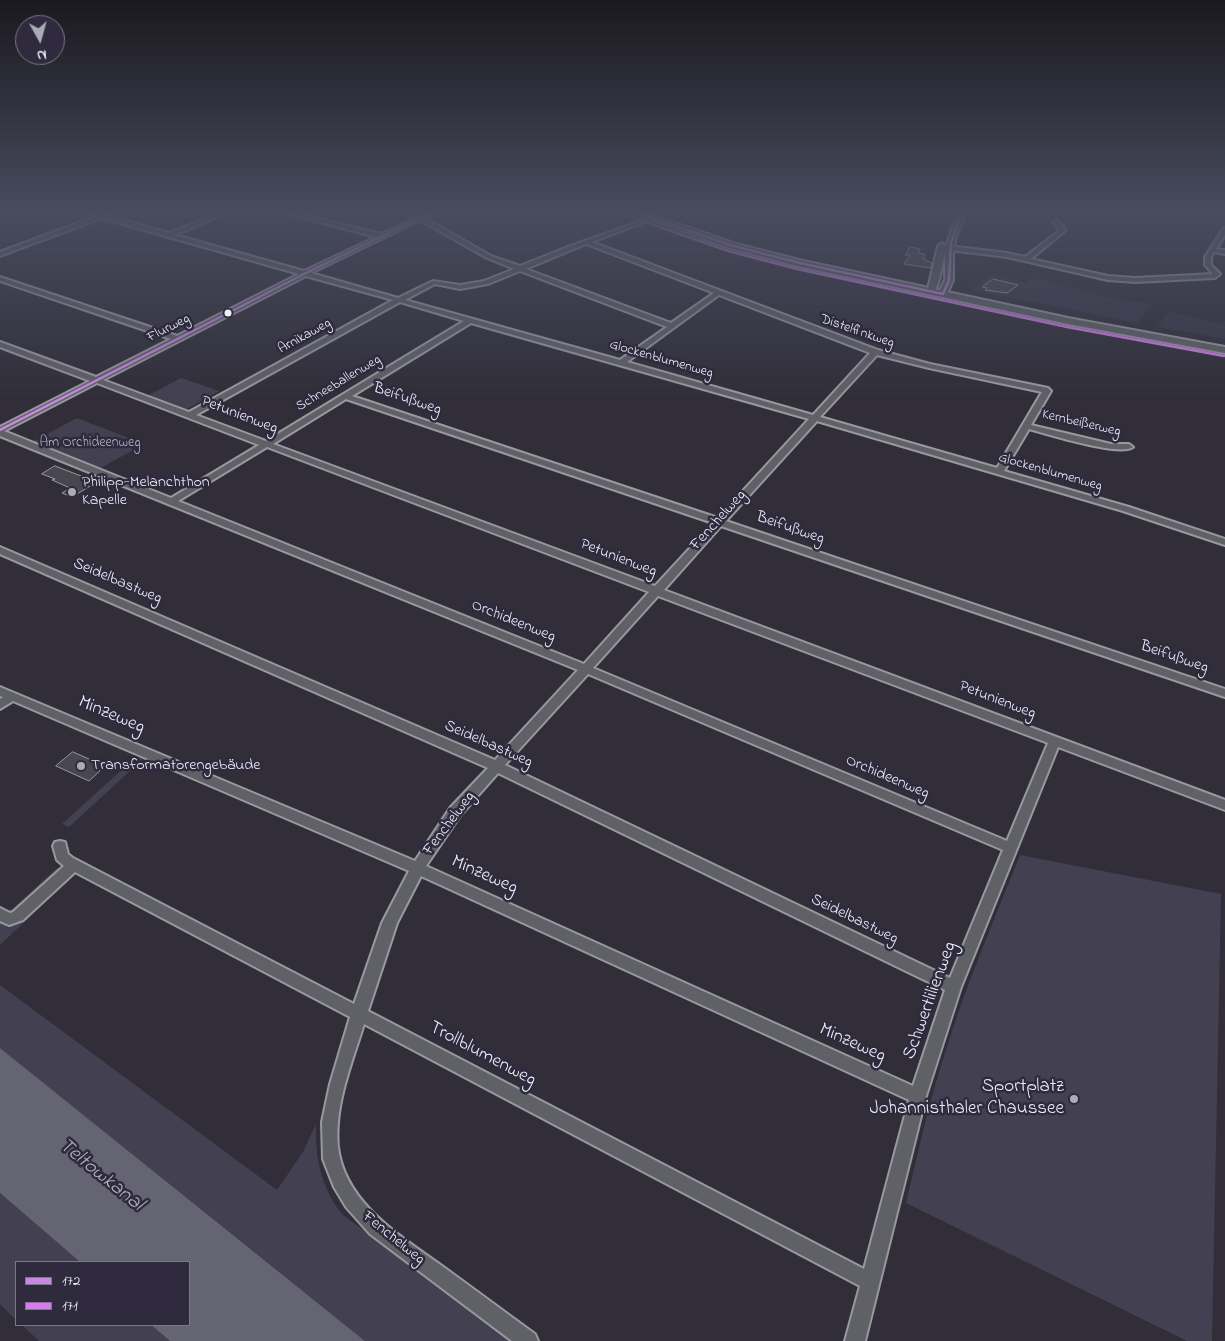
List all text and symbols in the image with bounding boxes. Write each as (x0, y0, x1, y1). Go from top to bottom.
north arrow (15, 15, 65, 65)
text: N (36, 43, 48, 65)
unlabelled marker (223, 308, 233, 318)
street label: Flurweg (145, 311, 193, 347)
street label: Distelfinkweg (818, 312, 896, 352)
street label: Arnikaweg (276, 316, 334, 358)
street label: Glockenblumenweg (607, 337, 715, 383)
street label: Schneeballenweg (294, 352, 384, 416)
street label: Beifußweg (371, 379, 443, 421)
street label: Petunienweg (198, 393, 280, 439)
street label: Kernbeißerweg (1040, 407, 1122, 441)
park label: Am Orchideenweg (40, 436, 140, 452)
street label: Glockenblumenweg (996, 450, 1104, 496)
place label: Philipp-Melanchthon Kapelle (82, 473, 210, 511)
marker: Philipp-Melanchthon Kapelle (66, 486, 78, 498)
street label: Fenchelweg (687, 487, 751, 555)
street label: Beifußweg (754, 508, 826, 550)
street label: Petunienweg (577, 536, 659, 582)
street label: Seidelbastweg (70, 555, 164, 609)
street label: Orchideenweg (468, 596, 558, 648)
street label: Beifußweg (1138, 637, 1210, 679)
street label: Petunienweg (956, 678, 1038, 724)
street label: Minzeweg (74, 692, 148, 740)
street label: Seidelbastweg (441, 717, 535, 773)
street label: Orchideenweg (842, 752, 932, 804)
place label: Transformatorengebäude (91, 756, 260, 776)
marker: Transformatorengebäude (75, 760, 87, 772)
street label: Fenchelweg (420, 788, 480, 860)
street label: Minzeweg (447, 851, 521, 901)
street label: Seidelbastweg (807, 891, 901, 949)
street label: Schwertlilienweg (899, 939, 963, 1063)
street label: Trollblumenweg (425, 1017, 539, 1093)
street label: Minzeweg (815, 1019, 889, 1069)
place label: Sportplatz Johannisthaler Chaussee (869, 1077, 1064, 1121)
marker: Sportplatz Johannisthaler Chaussee (1068, 1093, 1080, 1105)
water label: Teltowkanal (52, 1134, 148, 1218)
street label: Fenchelweg (358, 1208, 428, 1270)
legend (15, 1261, 190, 1326)
text: 172 (62, 1270, 80, 1292)
text: 171 (62, 1295, 78, 1317)

